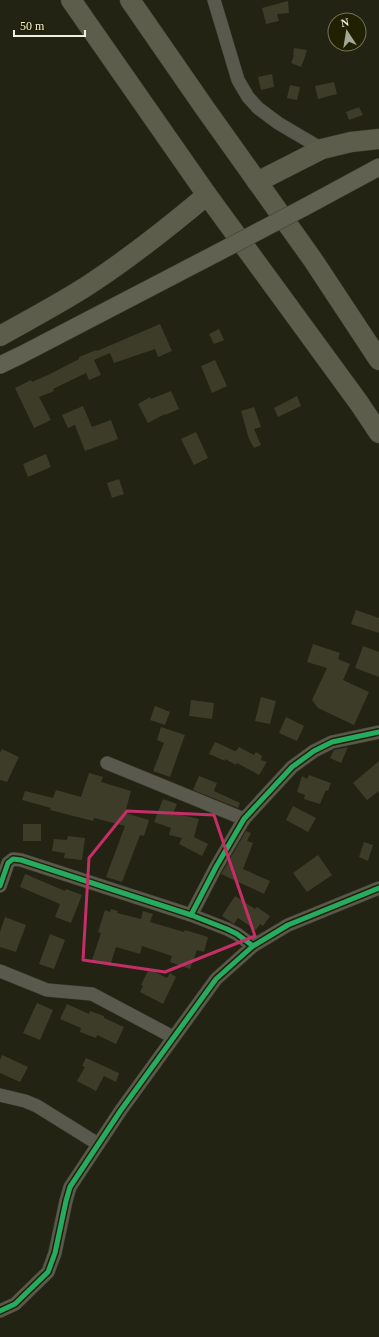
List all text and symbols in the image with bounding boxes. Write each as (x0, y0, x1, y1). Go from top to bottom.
scale bar (14, 12, 85, 38)
north arrow (327, 12, 367, 52)
text: N (340, 16, 350, 29)
text: 50 m (20, 19, 45, 33)

